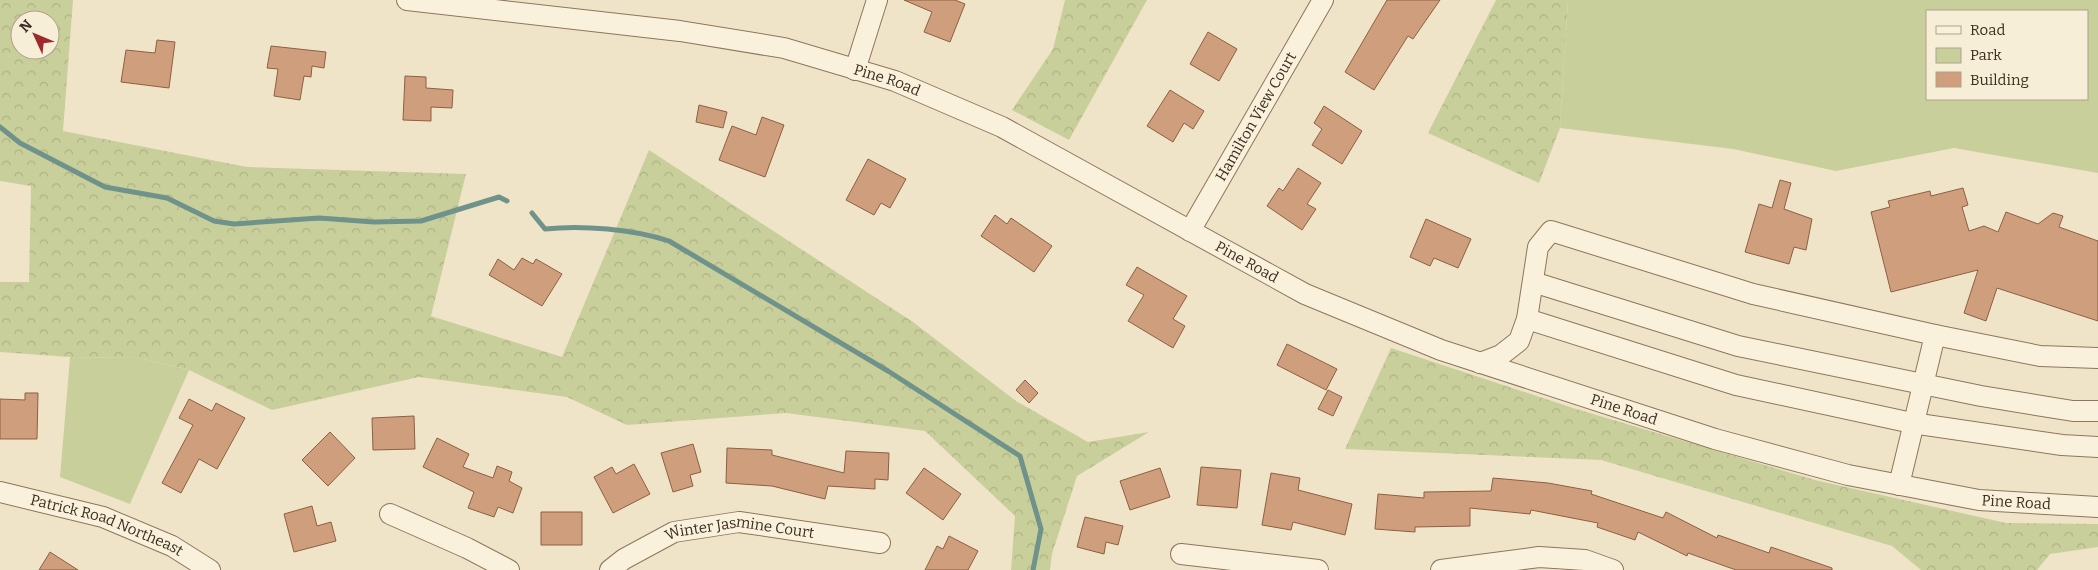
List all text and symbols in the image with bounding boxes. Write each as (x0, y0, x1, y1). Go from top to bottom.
north arrow (10, 10, 60, 60)
legend (1926, 10, 2088, 100)
text: N (16, 16, 36, 36)
text: Road (1970, 21, 2005, 39)
text: Park (1970, 46, 2002, 64)
street label: Hamilton View Court (1212, 48, 1300, 184)
street label: Pine Road (852, 60, 923, 100)
text: Building (1970, 71, 2029, 89)
street label: Pine Road (1212, 237, 1282, 287)
street label: Pine Road (1588, 390, 1660, 429)
street label: Patrick Road Northeast (28, 491, 187, 560)
street label: Pine Road (1981, 491, 2051, 513)
street label: Winter Jasmine Court (662, 513, 816, 544)

